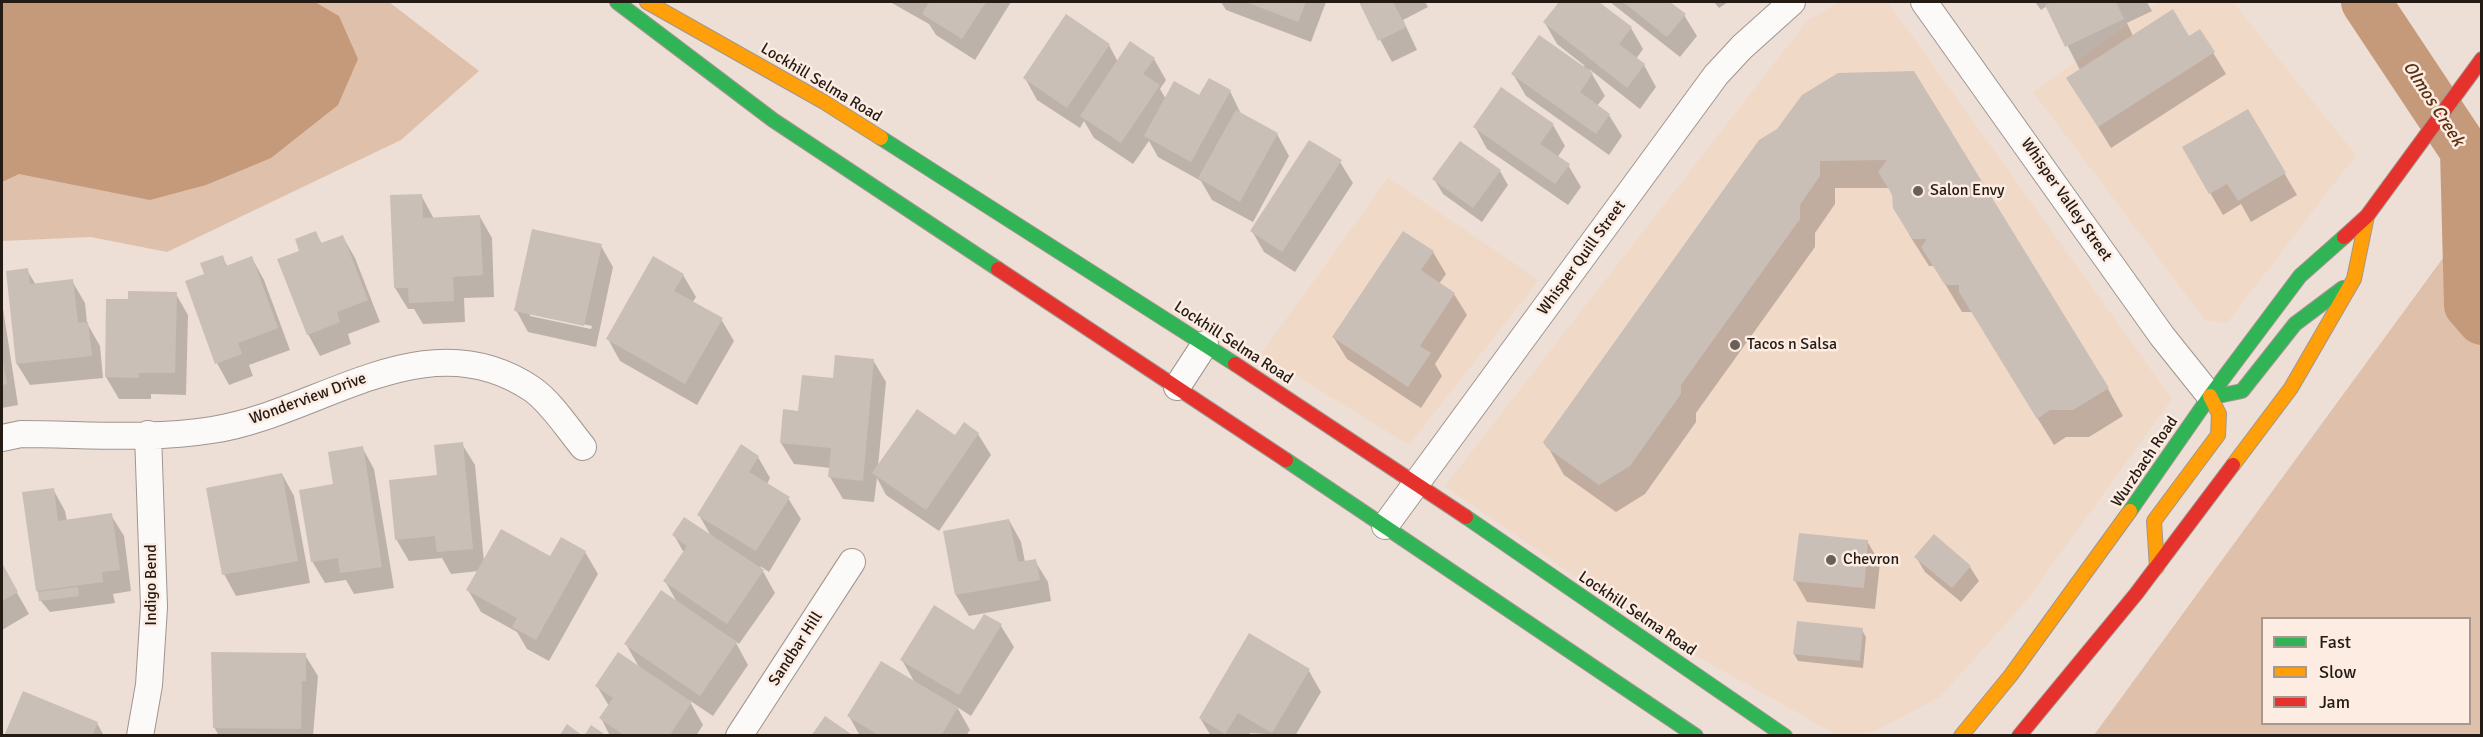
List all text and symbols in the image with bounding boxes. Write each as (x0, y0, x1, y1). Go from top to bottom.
street label: Lockhill Selma Road (757, 39, 885, 127)
water label: Olmos Creek (2398, 57, 2468, 151)
street label: Whisper Valley Street (2016, 135, 2116, 265)
place label: Salon Envy (1930, 181, 2004, 201)
marker: Salon Envy (1911, 184, 1925, 198)
street label: Whisper Quill Street (1534, 197, 1630, 319)
street label: Lockhill Selma Road (1170, 297, 1296, 389)
place label: Tacos n Salsa (1747, 335, 1837, 355)
marker: Tacos n Salsa (1728, 338, 1742, 352)
street label: Wonderview Drive (247, 369, 369, 429)
street label: Wurzbach Road (2108, 413, 2182, 511)
street label: Indigo Bend (142, 544, 162, 626)
place label: Chevron (1843, 550, 1899, 570)
marker: Chevron (1824, 553, 1838, 567)
street label: Lockhill Selma Road (1574, 568, 1700, 660)
street label: Sandbar Hill (765, 608, 827, 690)
legend (2261, 617, 2471, 725)
text: Fast (2319, 631, 2351, 653)
text: Slow (2319, 661, 2356, 683)
text: Jam (2319, 691, 2350, 713)

